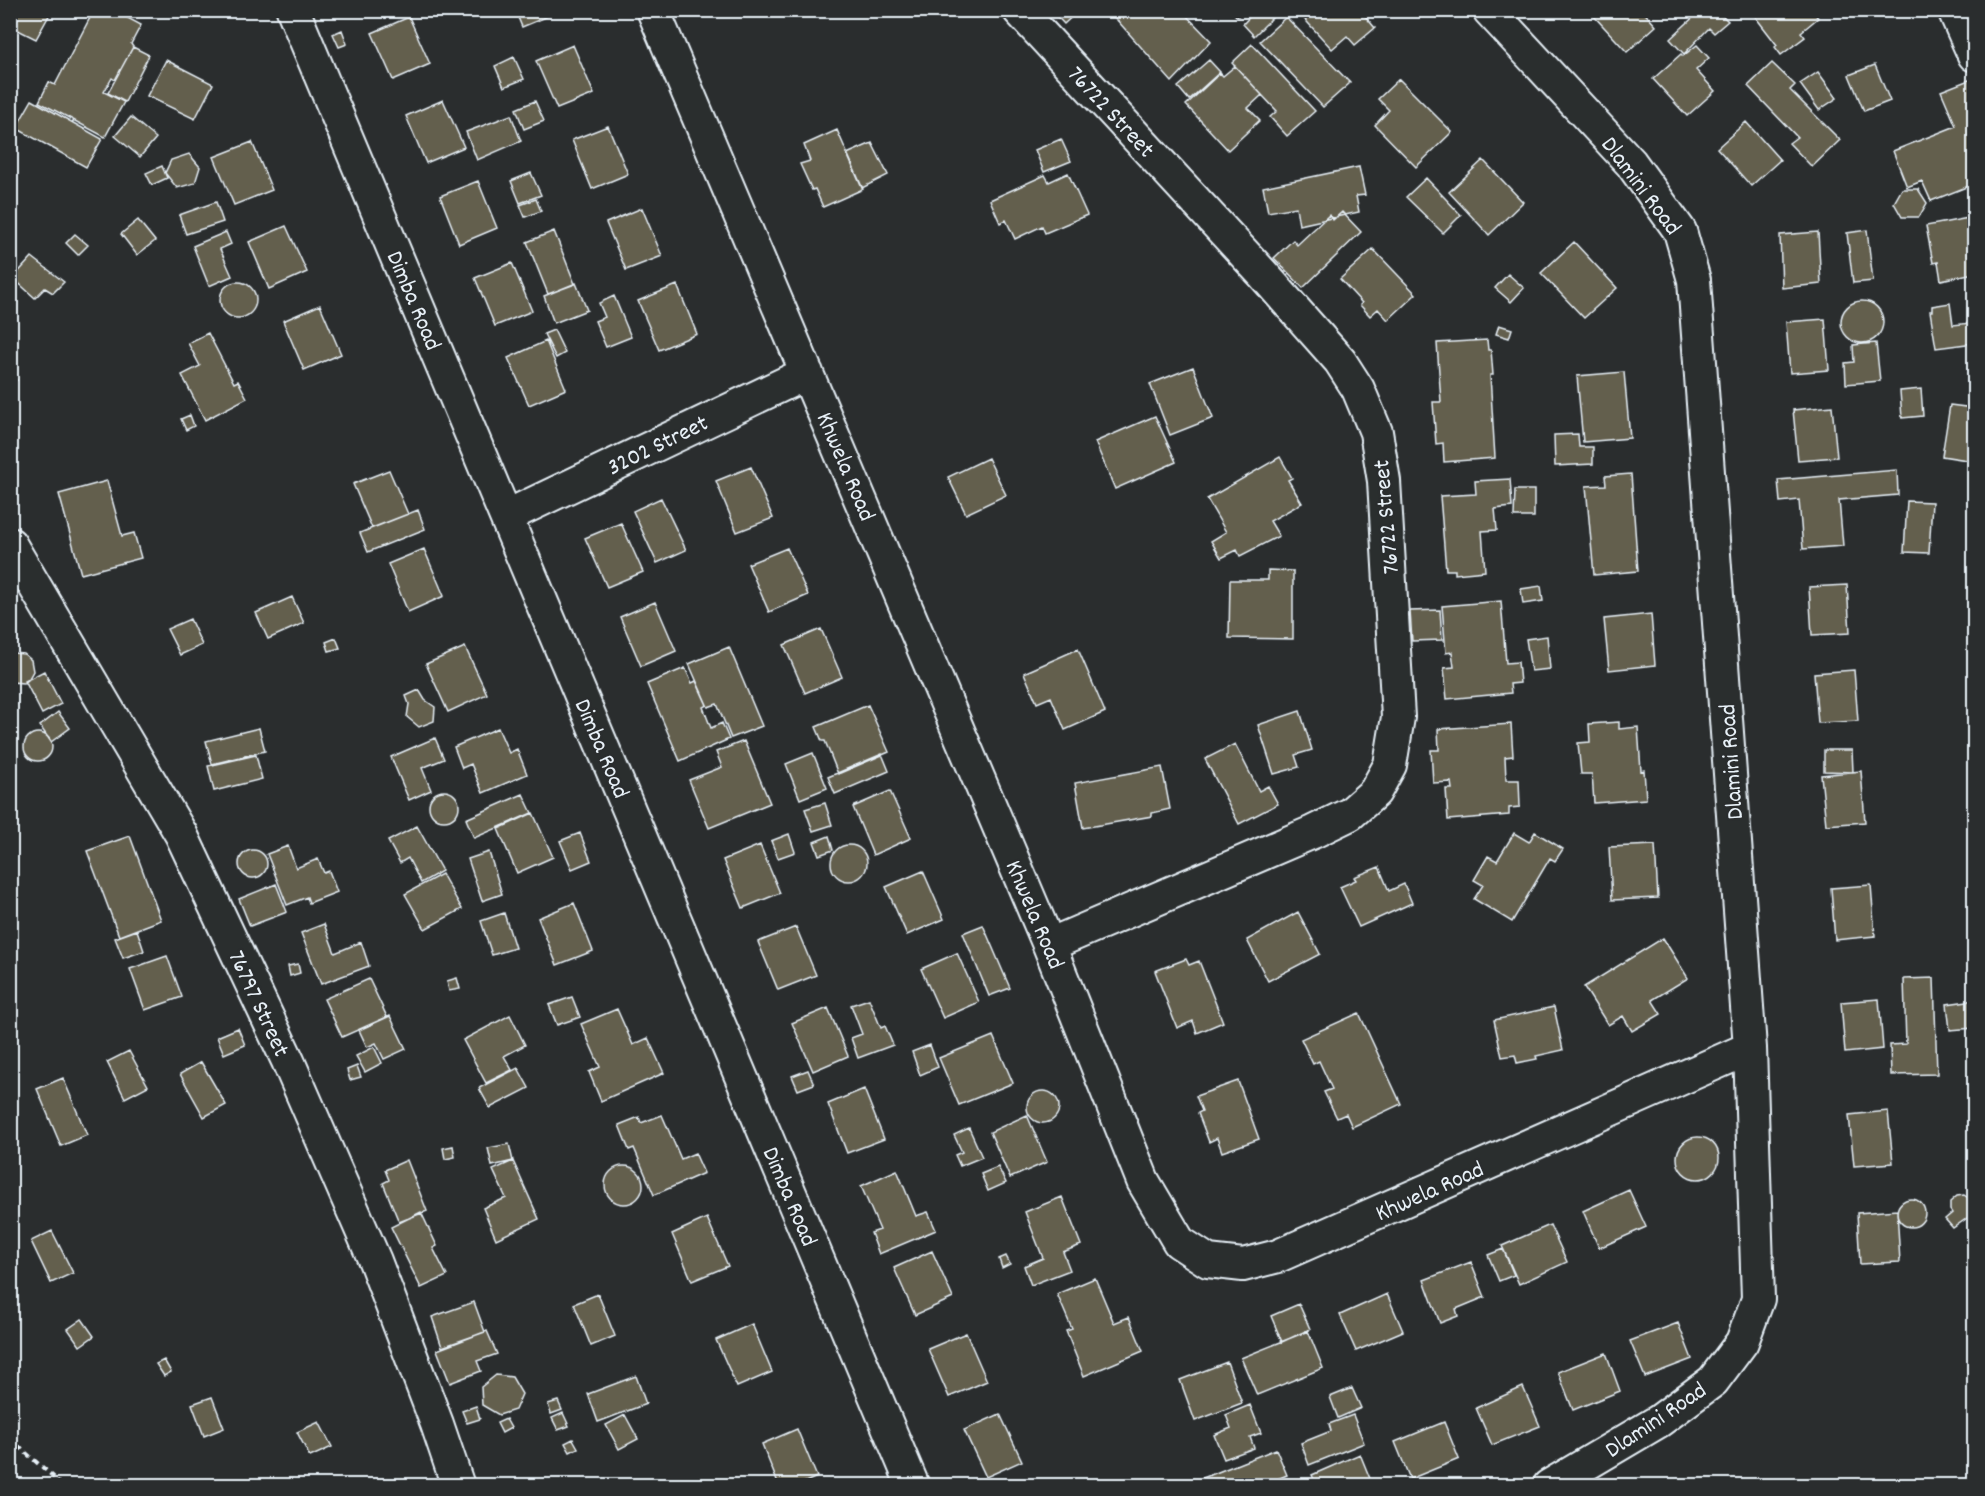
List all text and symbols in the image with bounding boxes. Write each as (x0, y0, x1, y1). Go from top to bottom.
street label: 76722 Street (1058, 59, 1162, 167)
street label: Dlamini Road (1591, 130, 1688, 243)
street label: Dimba Road (376, 246, 448, 356)
street label: Khwela Road (806, 407, 882, 527)
street label: 3202 Street (602, 408, 715, 486)
street label: 76722 Street (1366, 458, 1410, 575)
street label: Dimba Road (564, 694, 636, 804)
street label: Dlamini Road (1712, 703, 1754, 821)
street label: Khwela Road (995, 855, 1071, 975)
street label: 76797 Street (218, 945, 297, 1063)
street label: Dimba Road (752, 1142, 824, 1252)
street label: Khwela Road (1371, 1154, 1490, 1232)
street label: Dlamini Road (1599, 1375, 1714, 1468)

